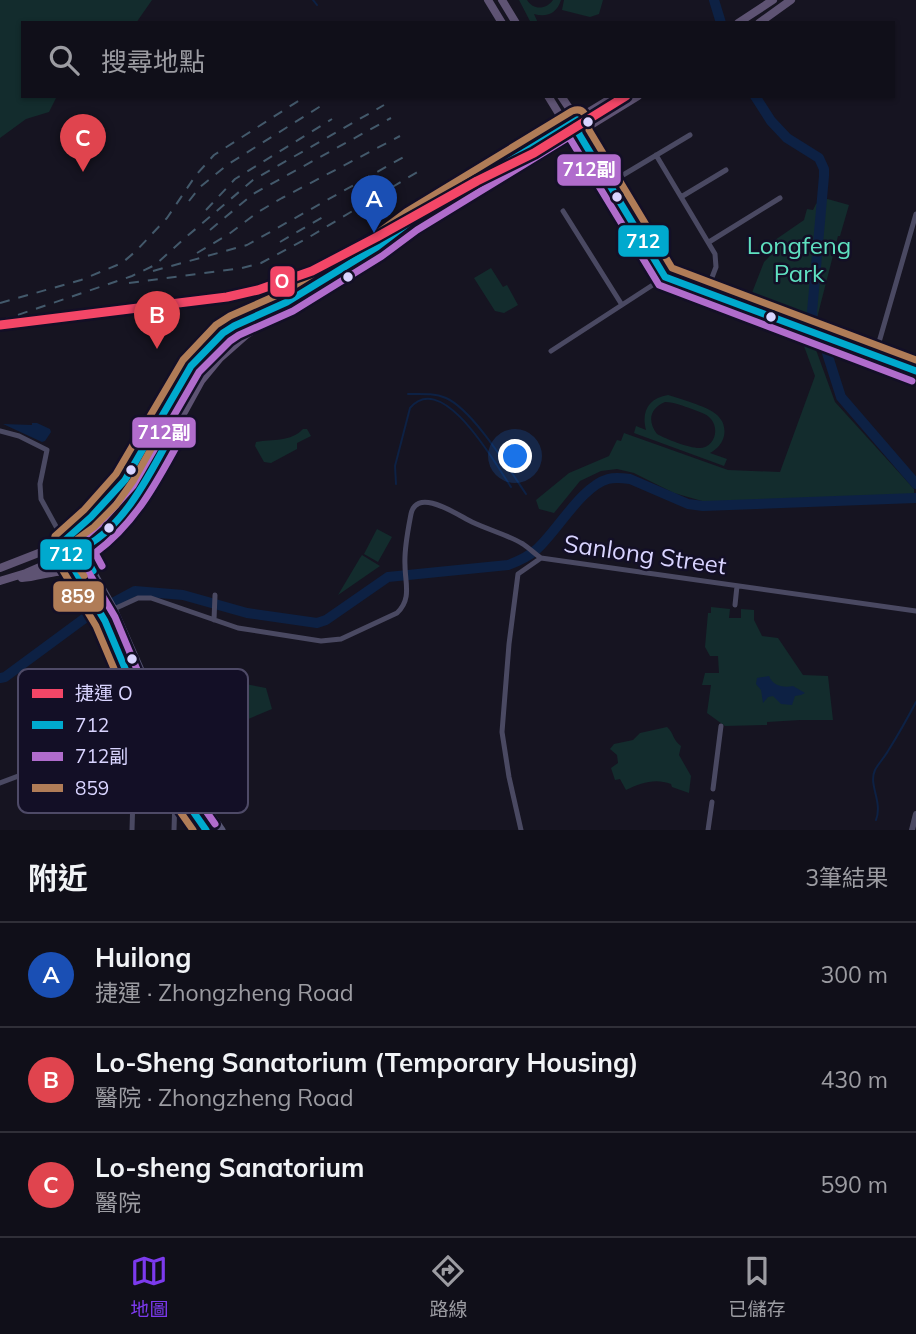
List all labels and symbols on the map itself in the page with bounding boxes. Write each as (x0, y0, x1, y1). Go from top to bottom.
pin: C (60, 114, 106, 172)
unlabelled marker (581, 115, 595, 129)
line badge: 712副 (556, 153, 622, 187)
text: 712副 (562, 157, 616, 181)
pin: A (351, 175, 397, 233)
unlabelled marker (610, 190, 624, 204)
line badge: 712 (617, 224, 670, 258)
text: 712 (626, 229, 660, 253)
park label: Longfeng Park (747, 230, 851, 288)
line badge: O (269, 265, 296, 298)
text: O (275, 269, 289, 293)
unlabelled marker (341, 270, 355, 284)
pin: B (134, 291, 180, 349)
unlabelled marker (764, 310, 778, 324)
line badge: 712副 (131, 416, 197, 449)
text: 712副 (137, 420, 191, 444)
your location (498, 439, 532, 473)
unlabelled marker (124, 463, 138, 477)
unlabelled marker (102, 521, 116, 535)
street label: Sanlong Street (562, 528, 728, 580)
line badge: 712 (39, 538, 93, 571)
text: 712 (49, 542, 83, 566)
line badge: 859 (52, 580, 105, 613)
text: 859 (61, 584, 95, 608)
unlabelled marker (125, 652, 139, 666)
legend (18, 669, 248, 813)
text: 捷運 O (75, 681, 133, 705)
text: 712 (75, 713, 109, 737)
text: 712副 (75, 744, 128, 768)
text: 859 (75, 776, 109, 800)

